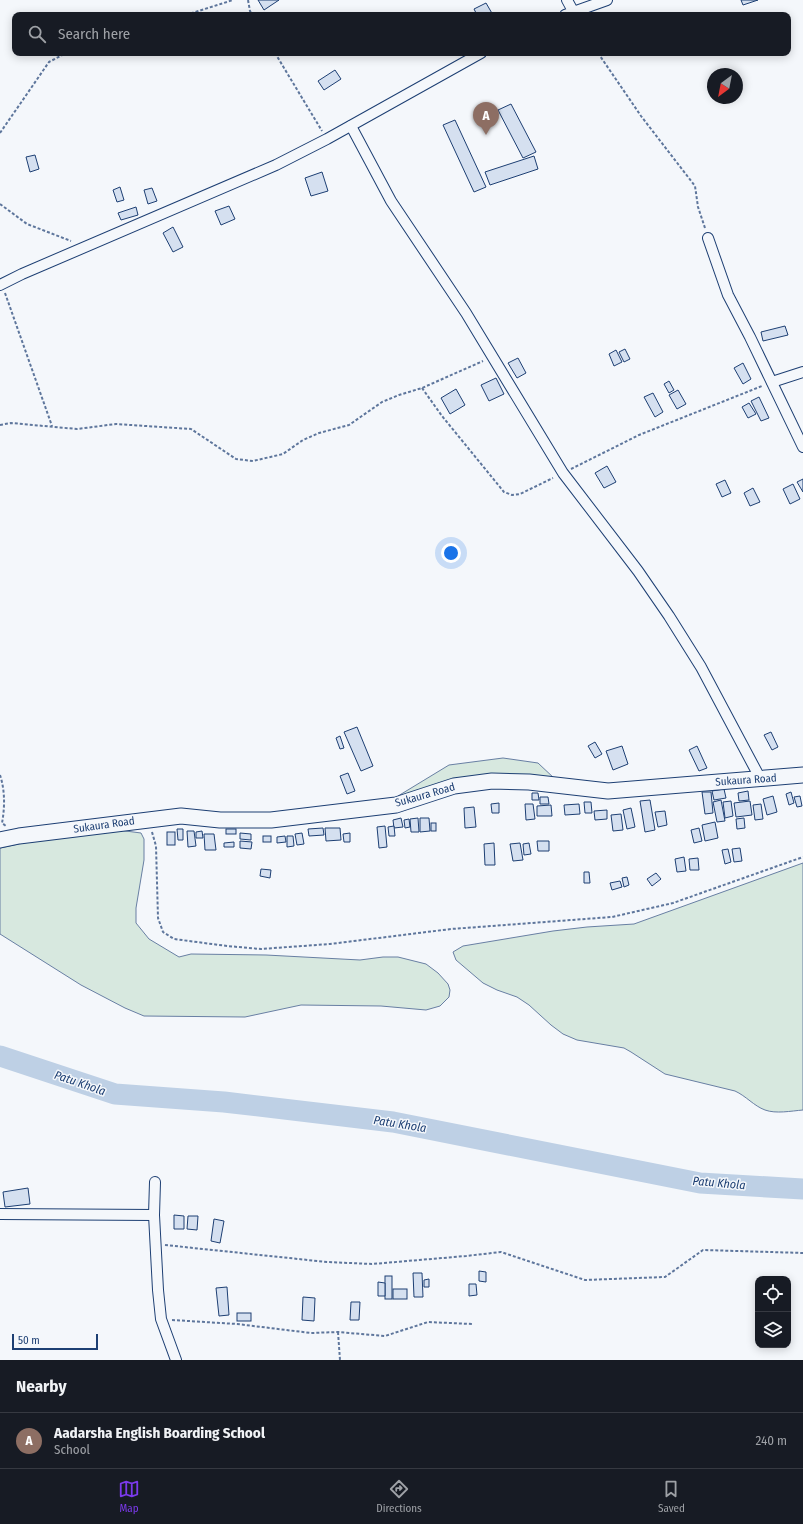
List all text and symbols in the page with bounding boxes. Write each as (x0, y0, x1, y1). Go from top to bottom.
search box (12, 12, 791, 56)
icon: search (26, 23, 48, 45)
text: Search here (58, 25, 130, 43)
north arrow (707, 68, 743, 104)
pin: A (473, 102, 499, 135)
your location (441, 543, 461, 563)
street label: Sukaura Road (715, 771, 777, 789)
street label: Sukaura Road (394, 780, 456, 810)
street label: Sukaura Road (73, 814, 135, 836)
water label: Patu Khola (53, 1068, 107, 1098)
water label: Patu Khola (373, 1113, 427, 1135)
water label: Patu Khola (692, 1174, 746, 1192)
map controls (755, 1276, 791, 1348)
button: locate (755, 1276, 791, 1312)
button: layers (755, 1312, 791, 1348)
scale bar (12, 1332, 98, 1351)
text: 50 m (18, 1334, 40, 1347)
text: Nearby (16, 1376, 67, 1397)
text: Aadarsha English Boarding School (54, 1424, 265, 1442)
text: A (25, 1433, 33, 1448)
text: 240 m (755, 1433, 787, 1448)
text: School (54, 1442, 90, 1457)
tab: Map (118, 1478, 140, 1515)
tab: Directions (376, 1478, 422, 1515)
tab: Saved (658, 1478, 685, 1515)

